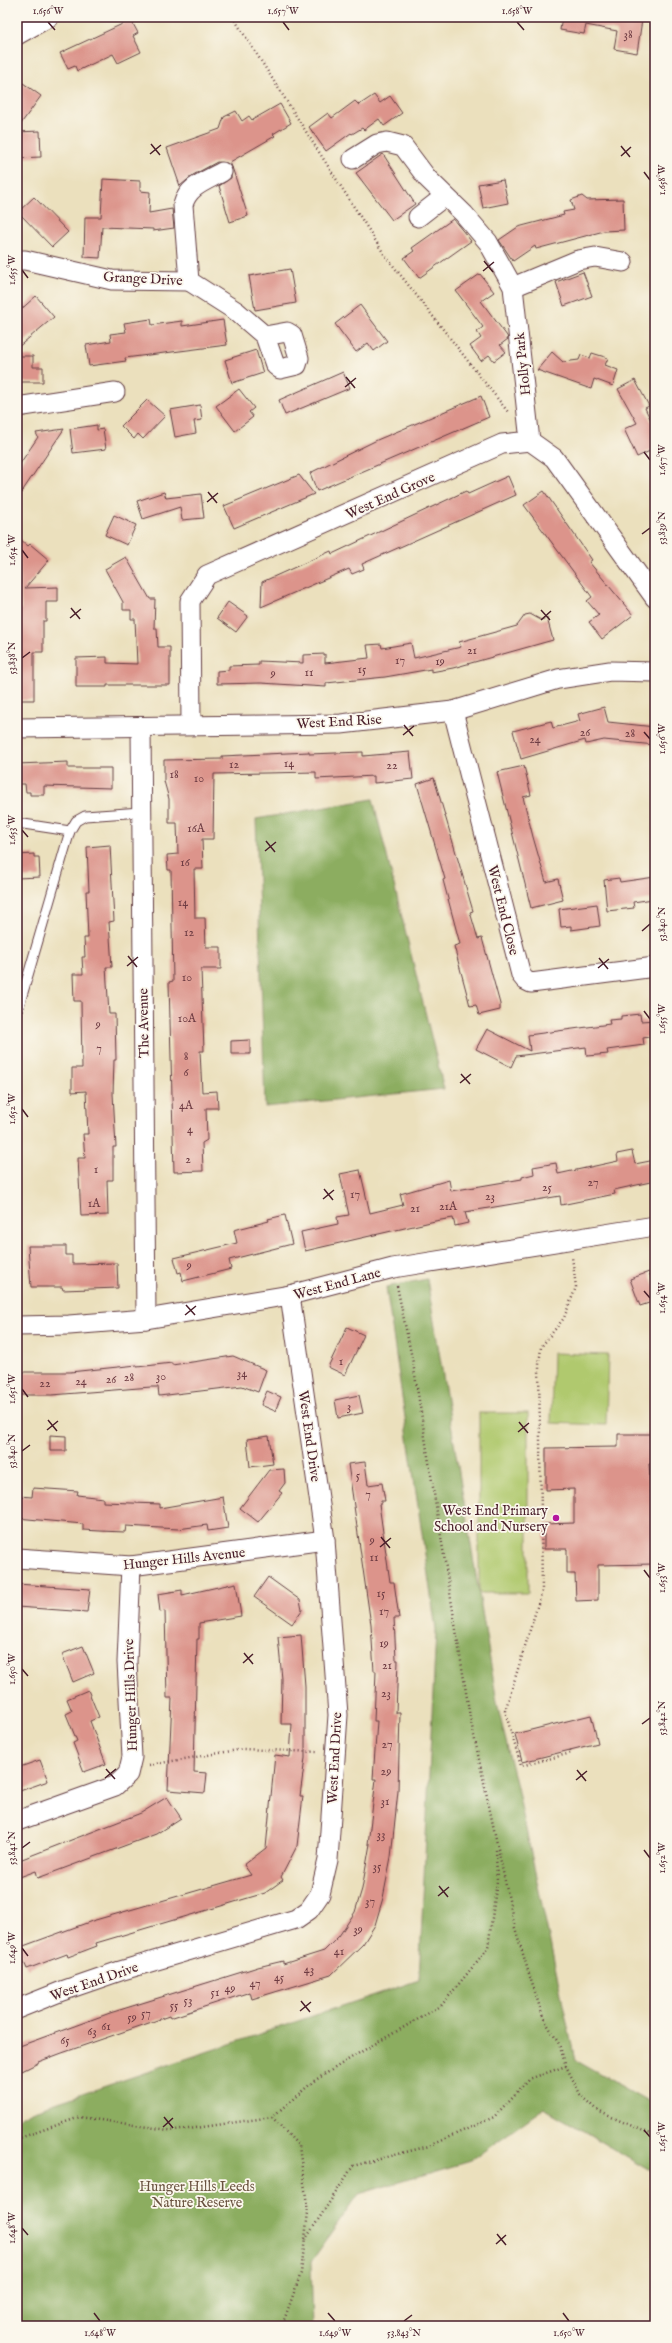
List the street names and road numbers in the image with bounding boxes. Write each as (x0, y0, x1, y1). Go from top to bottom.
street label: Grange Drive (103, 268, 184, 290)
street label: Holly Park (511, 331, 535, 396)
street label: West End Grove (343, 468, 438, 524)
street label: West End Rise (296, 711, 383, 733)
street label: West End Close (483, 863, 523, 958)
street label: The Avenue (134, 987, 154, 1058)
street label: West End Lane (292, 1264, 383, 1304)
street label: West End Drive (294, 1389, 324, 1484)
street label: Hunger Hills Avenue (122, 1544, 247, 1574)
street label: Hunger Hills Drive (120, 1638, 142, 1752)
street label: West End Drive (324, 1711, 346, 1805)
street label: West End Drive (48, 1958, 141, 2005)

